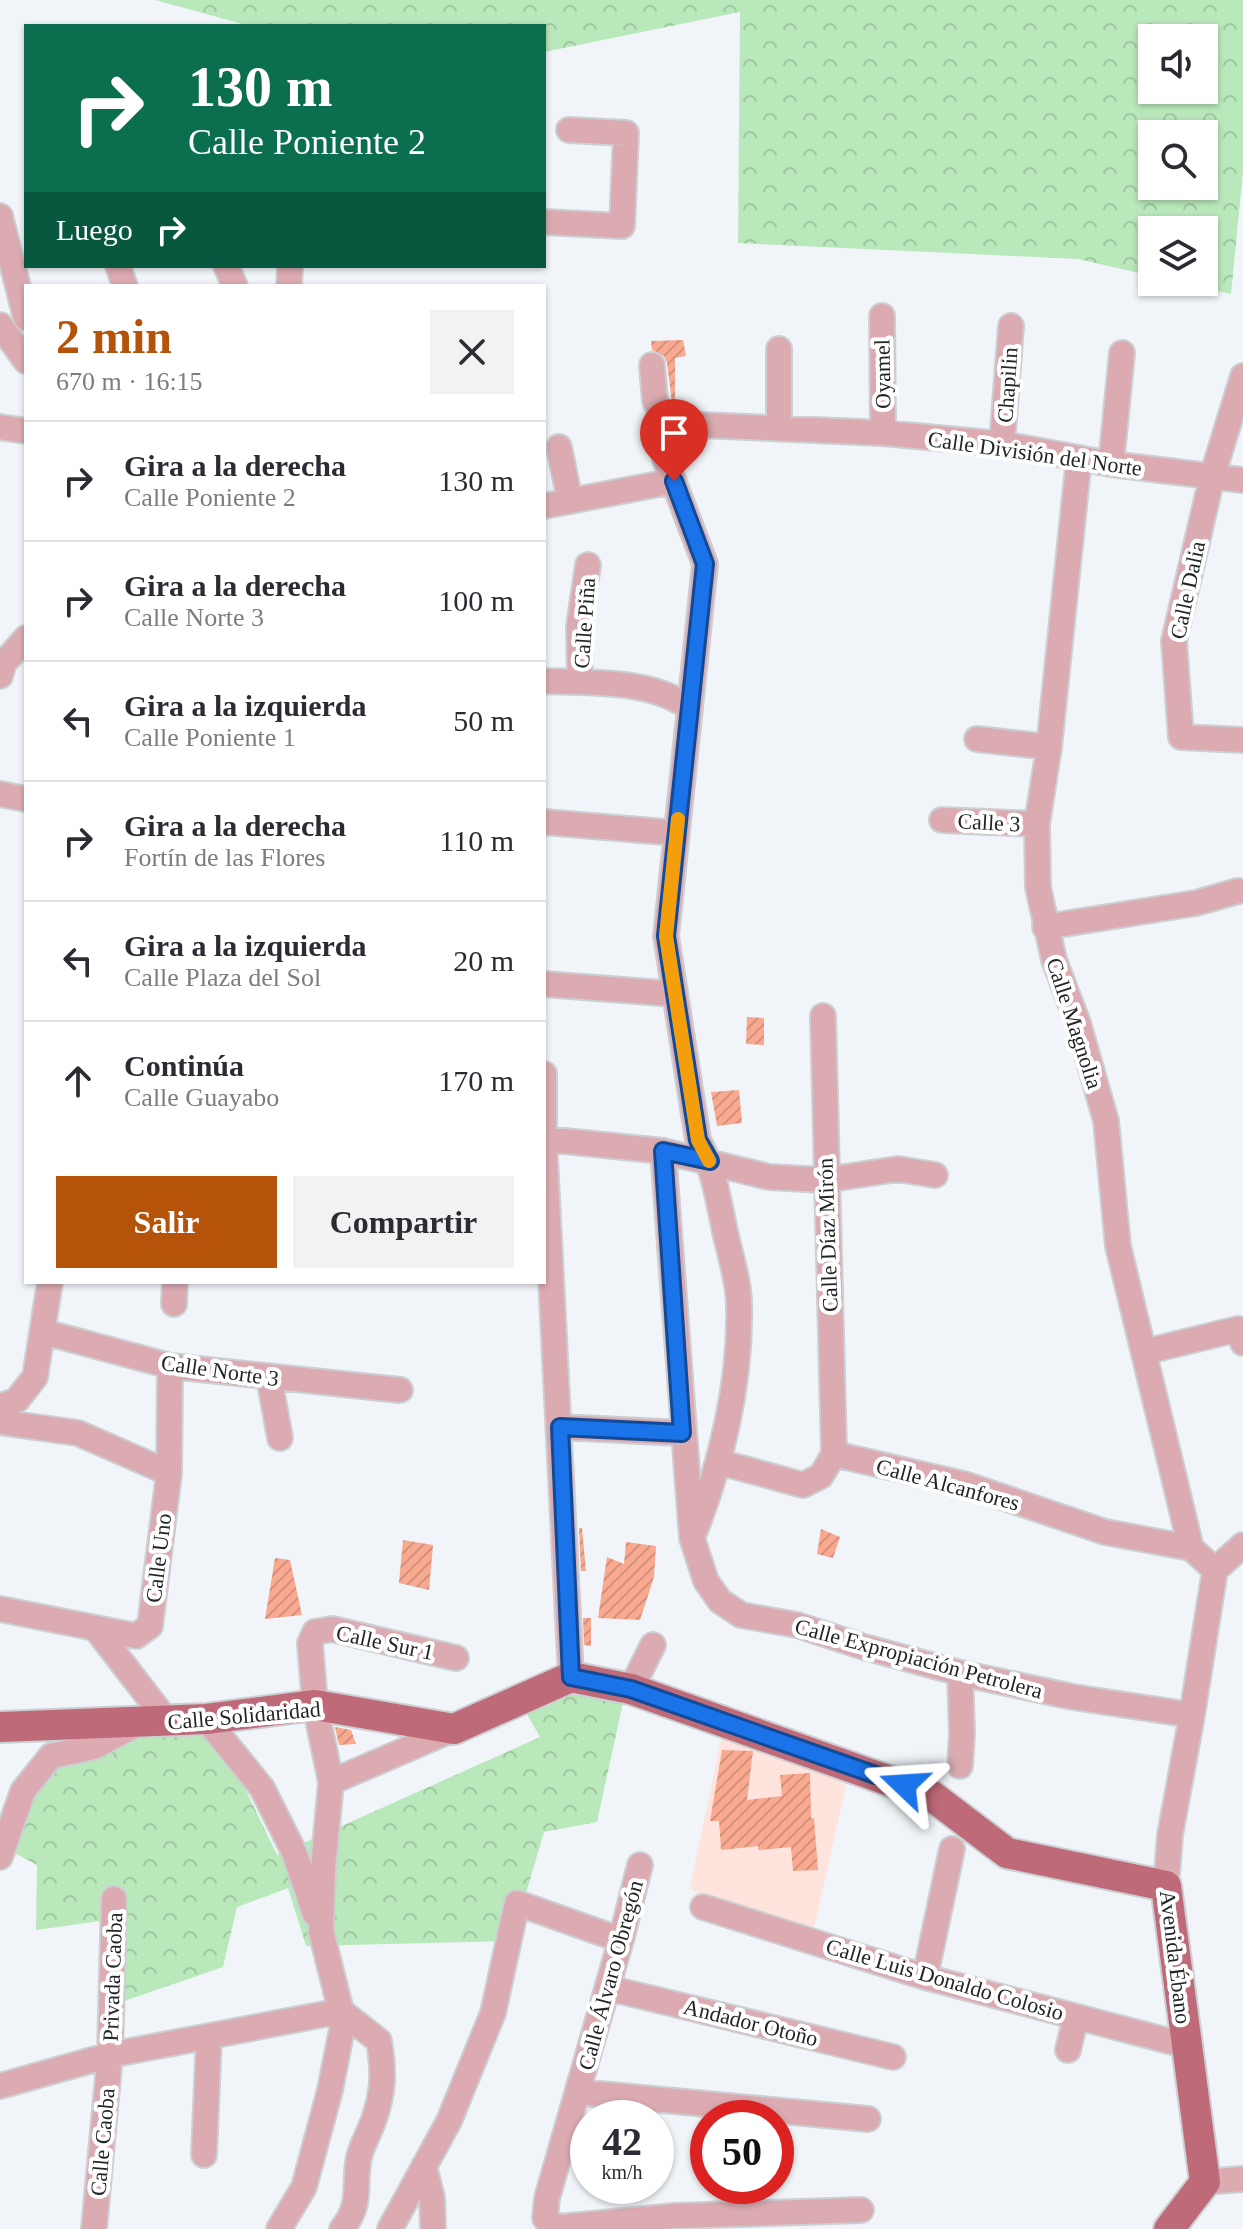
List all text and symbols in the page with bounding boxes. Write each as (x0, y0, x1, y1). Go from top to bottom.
map controls (1138, 24, 1218, 296)
button: sound (1138, 24, 1218, 104)
icon: right (56, 56, 160, 160)
text: 130 m (188, 56, 333, 118)
button: search (1138, 120, 1218, 200)
text: Calle Poniente 2 (188, 122, 426, 162)
icon: right (149, 208, 193, 252)
text: Luego (56, 213, 133, 246)
button: layers (1138, 216, 1218, 296)
text: 2 min (56, 310, 172, 363)
button: close (430, 310, 514, 394)
street label: Oyamel (869, 339, 896, 409)
street label: Chapilin (992, 346, 1023, 424)
text: 670 m · 16:15 (56, 367, 203, 396)
pin (640, 399, 708, 481)
icon: arrive (652, 411, 696, 455)
street label: Calle División del Norte (926, 426, 1143, 481)
text: Gira a la derecha (124, 449, 346, 482)
icon: right (56, 459, 100, 503)
text: 130 m (438, 464, 514, 497)
text: Calle Poniente 2 (124, 483, 296, 512)
street label: Calle Dalia (1165, 539, 1210, 641)
text: Gira a la derecha (124, 569, 346, 602)
street label: Calle Piña (569, 577, 600, 669)
icon: right (56, 579, 100, 623)
text: 100 m (438, 584, 514, 617)
text: Calle Norte 3 (124, 603, 264, 632)
text: Gira a la izquierda (124, 689, 367, 722)
icon: left (56, 699, 100, 743)
text: 50 m (453, 704, 514, 737)
text: Calle Poniente 1 (124, 723, 296, 752)
street label: Calle 3 (957, 808, 1021, 837)
text: Gira a la derecha (124, 809, 346, 842)
icon: right (56, 819, 100, 863)
text: 110 m (439, 824, 514, 857)
text: Fortín de las Flores (124, 843, 326, 872)
text: Gira a la izquierda (124, 929, 367, 962)
icon: left (56, 939, 100, 983)
text: 20 m (453, 944, 514, 977)
street label: Calle Magnolia (1042, 955, 1108, 1092)
text: Calle Plaza del Sol (124, 963, 321, 992)
text: Continúa (124, 1049, 244, 1082)
icon: ahead (56, 1059, 100, 1103)
text: 170 m (438, 1064, 514, 1097)
text: Calle Guayabo (124, 1083, 279, 1112)
street label: Calle Díaz Mirón (812, 1158, 843, 1312)
button: Salir (56, 1176, 277, 1268)
button: Compartir (293, 1176, 514, 1268)
street label: Calle Norte 3 (160, 1350, 280, 1391)
street label: Calle Alcanfores (874, 1453, 1022, 1516)
street label: Calle Uno (141, 1512, 176, 1604)
street label: Calle Expropiación Petrolera (792, 1613, 1046, 1704)
street label: Calle Sur 1 (334, 1620, 436, 1665)
street label: Calle Solidaridad (167, 1696, 322, 1735)
position arrow (862, 1743, 946, 1827)
street label: Calle Álvaro Obregón (573, 1877, 648, 2073)
street label: Avenida Ébano (1155, 1889, 1196, 2025)
street label: Privada Caoba (98, 1912, 127, 2042)
street label: Calle Luis Donaldo Colosio (823, 1934, 1067, 2025)
street label: Andador Otoño (681, 1994, 821, 2051)
street label: Calle Caoba (85, 2087, 120, 2197)
speed limit sign: 50 (690, 2100, 794, 2204)
text: 42 (602, 2119, 642, 2164)
text: km/h (601, 2161, 643, 2183)

